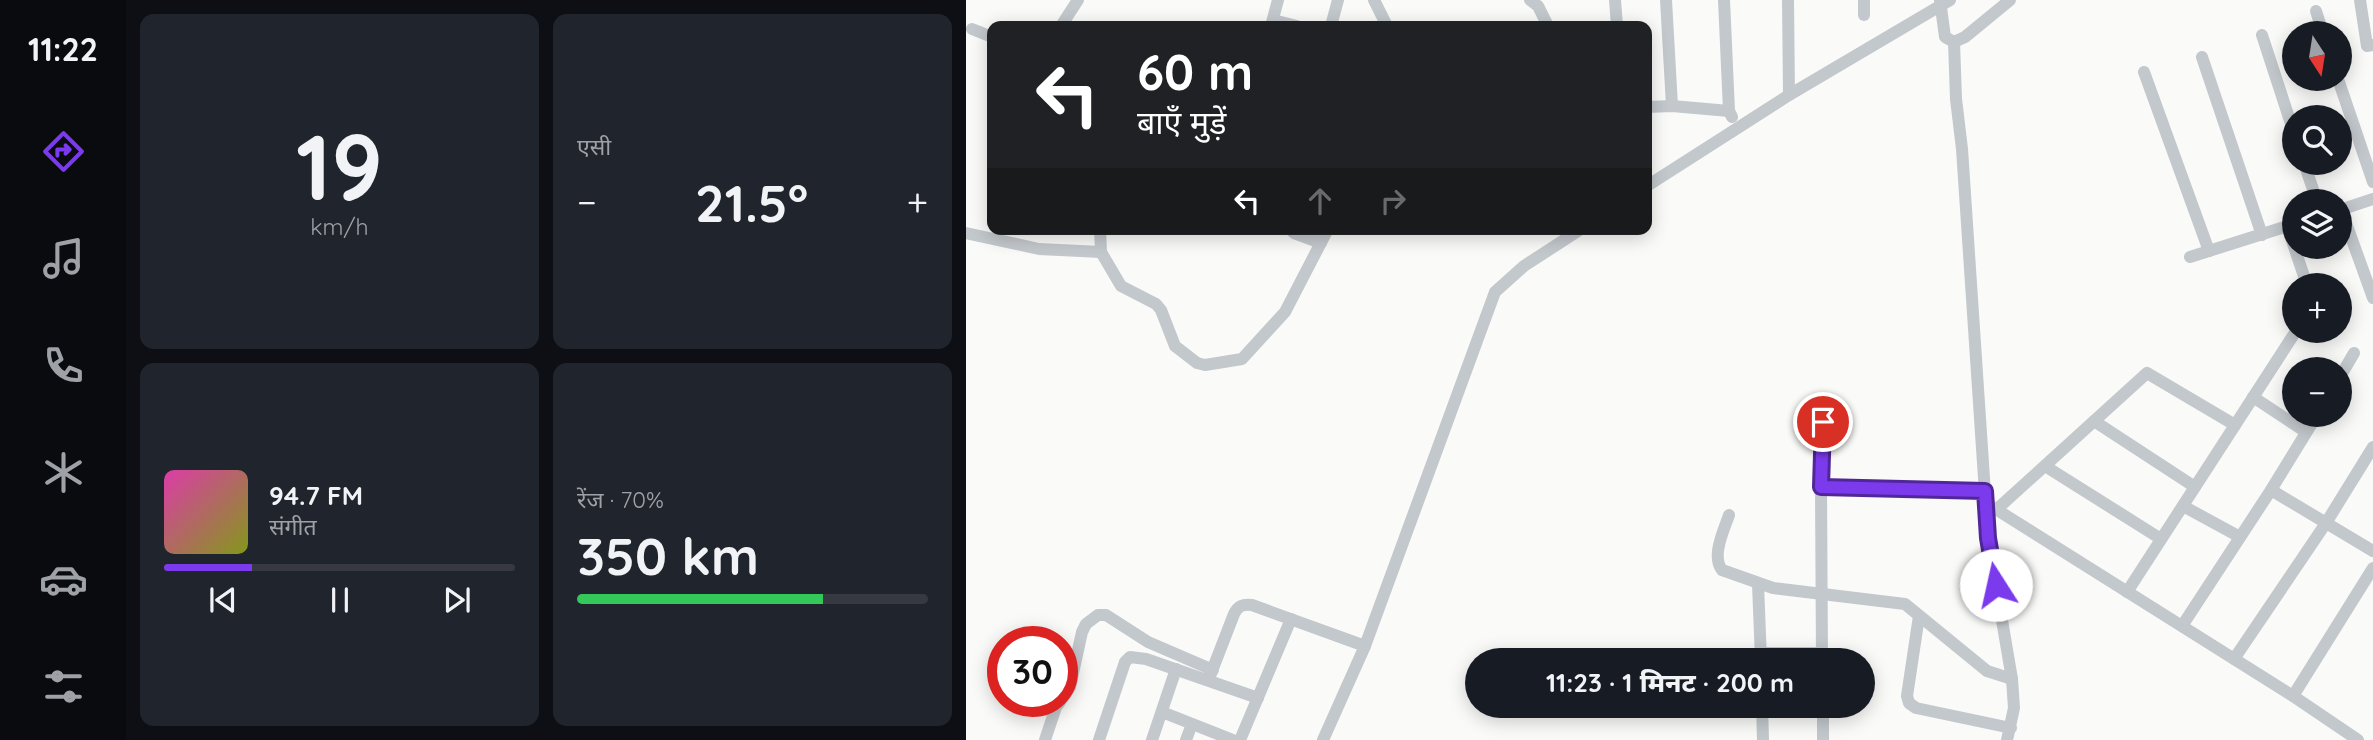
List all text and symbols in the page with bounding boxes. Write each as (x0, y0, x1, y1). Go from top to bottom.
north arrow (2282, 21, 2352, 91)
map controls (2282, 21, 2352, 427)
text: 11:22 (28, 29, 98, 69)
text: 60 m (1137, 41, 1253, 102)
icon: left (1022, 49, 1113, 140)
text: बाएँ मुड़ें (1137, 102, 1226, 142)
button: search (2282, 105, 2352, 175)
text: 19 (296, 109, 383, 223)
icon: directions (39, 127, 88, 176)
text: एसी (577, 132, 611, 161)
text: 21.5° (695, 170, 808, 235)
text: − (577, 178, 597, 226)
text: + (907, 178, 928, 226)
icon: left (1228, 182, 1266, 220)
icon: ahead (1301, 182, 1339, 220)
icon: right (1374, 182, 1412, 220)
button: layers (2282, 189, 2352, 259)
text: km/h (310, 212, 369, 241)
icon: music (39, 234, 88, 283)
button: + (2282, 273, 2352, 343)
icon: phone (39, 341, 88, 390)
button: − (2282, 357, 2352, 427)
pin (1793, 392, 1853, 452)
icon: arrive (1804, 403, 1842, 441)
icon: climate (39, 448, 88, 497)
text: 94.7 FM (269, 479, 363, 512)
text: रेंज · 70% (577, 485, 664, 514)
text: संगीत (269, 512, 317, 541)
text: 350 km (577, 523, 759, 588)
position arrow (1959, 548, 2033, 622)
icon: car (39, 555, 88, 604)
icon: previous (204, 581, 242, 619)
icon: pause (321, 581, 359, 619)
icon: next (438, 581, 476, 619)
speed limit sign: 30 (987, 626, 1078, 717)
icon: filters (39, 662, 88, 711)
text: 11:23 · 1 मिनट · 200 m (1546, 666, 1794, 699)

